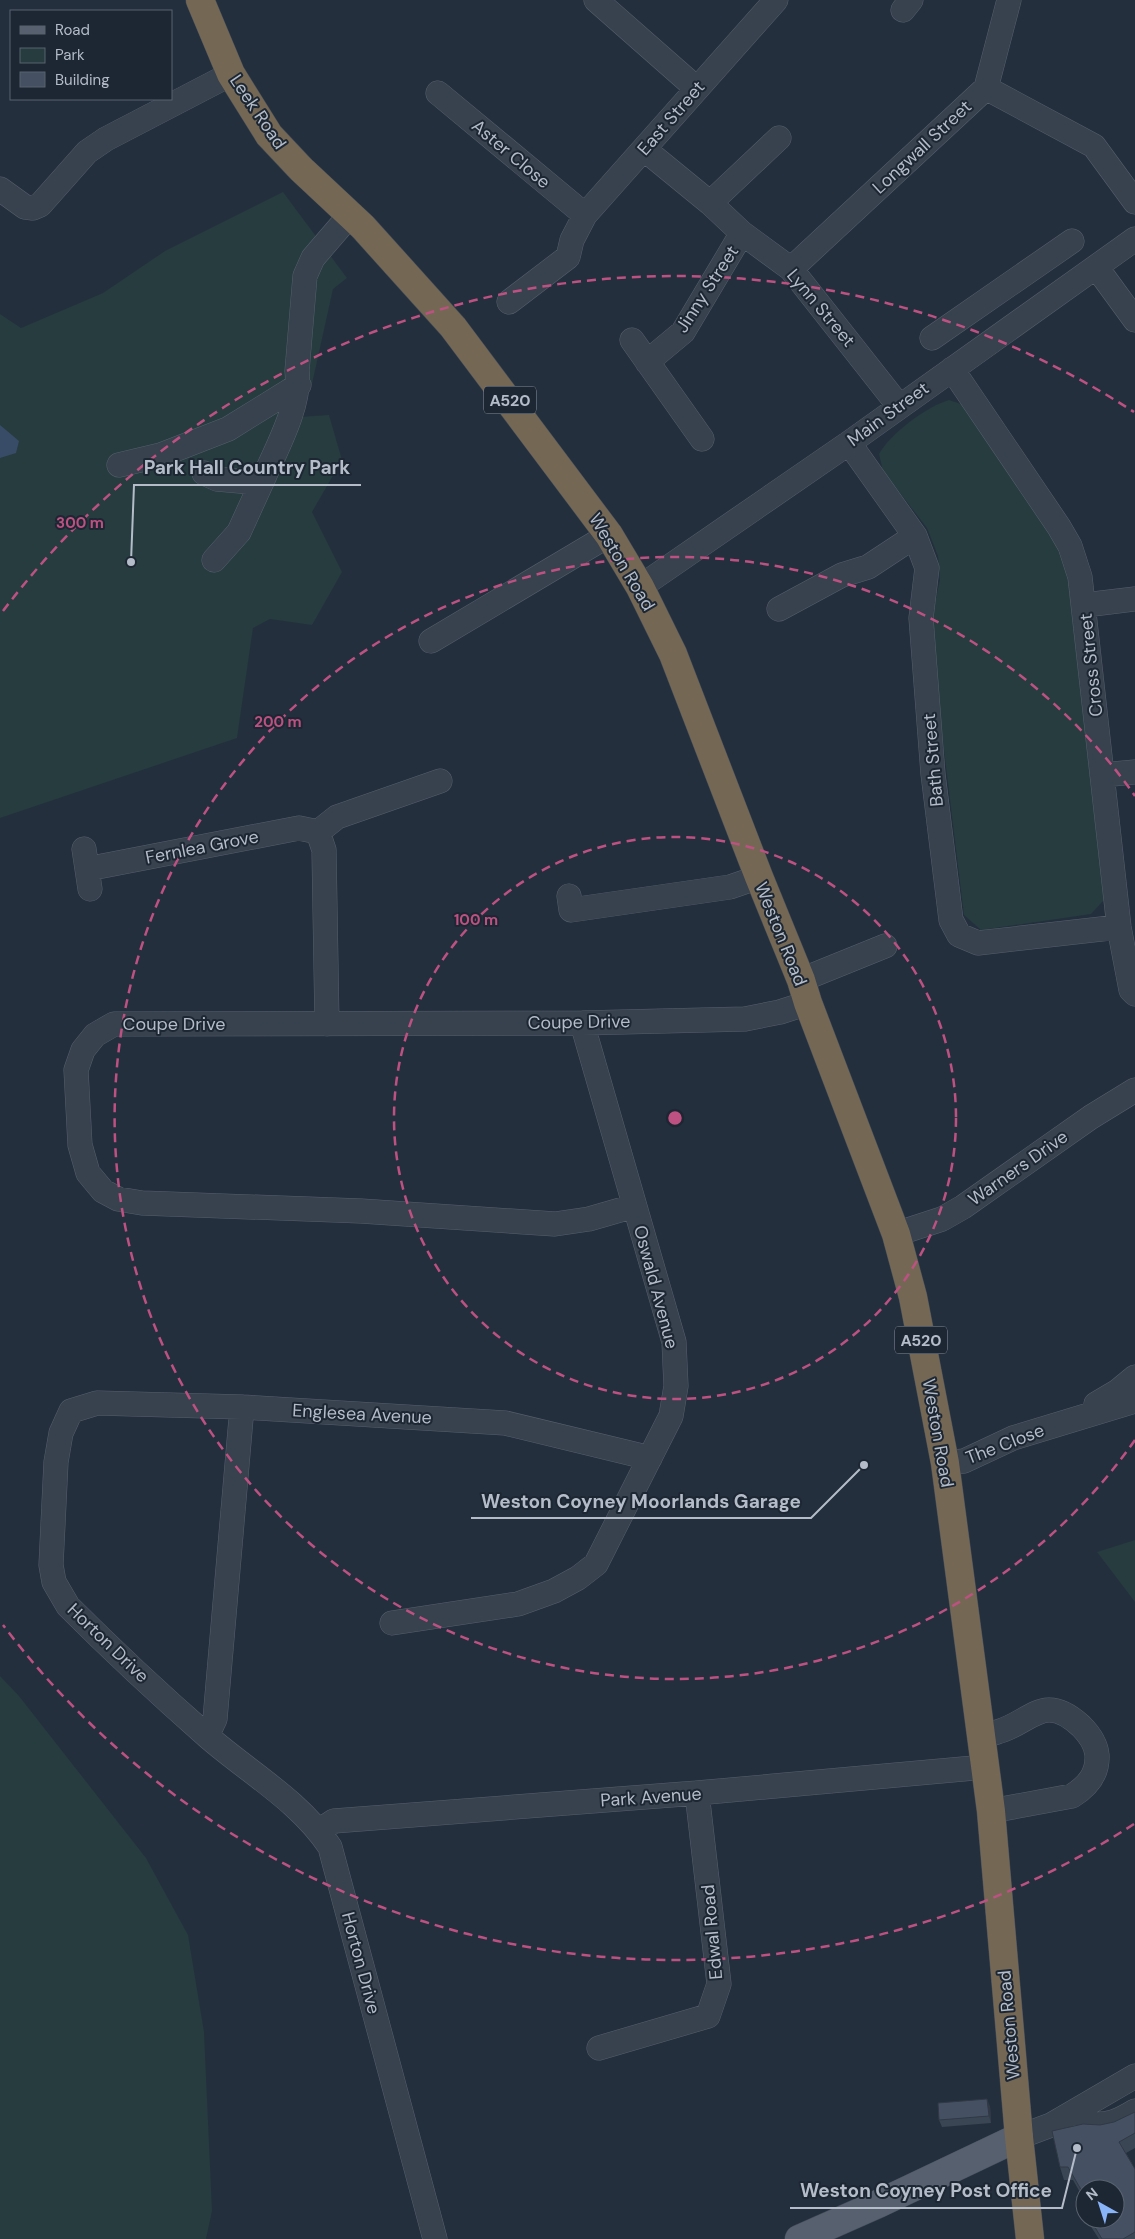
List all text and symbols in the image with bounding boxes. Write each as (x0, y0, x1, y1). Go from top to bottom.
legend (10, 10, 172, 100)
text: Road (55, 20, 90, 40)
text: Park (55, 45, 85, 65)
text: Building (55, 70, 110, 90)
street label: Leek Road (224, 70, 292, 154)
street label: East Street (632, 76, 710, 160)
street label: Longwall Street (867, 95, 977, 199)
street label: Aster Close (467, 114, 555, 194)
street label: Jinny Street (670, 241, 744, 337)
street label: Lynn Street (781, 264, 861, 352)
street label: Main Street (842, 376, 934, 452)
road number: A520 (484, 386, 536, 414)
callout: Park Hall Country Park (134, 451, 361, 485)
text: Park Hall Country Park (144, 455, 350, 480)
street label: Weston Road (583, 509, 661, 615)
text: 300 m (56, 513, 104, 533)
street label: Cross Street (1074, 612, 1108, 718)
text: 200 m (254, 712, 302, 732)
street label: Bath Street (917, 712, 949, 808)
street label: Fernlea Grove (143, 824, 261, 870)
street label: Weston Road (749, 879, 813, 989)
text: 100 m (454, 910, 498, 930)
street label: Coupe Drive (527, 1009, 631, 1035)
street label: Coupe Drive (123, 1012, 225, 1036)
centre of rings (666, 1109, 684, 1127)
street label: Warners Drive (963, 1125, 1073, 1211)
street label: Oswald Avenue (628, 1223, 684, 1351)
road number: A520 (895, 1326, 947, 1354)
street label: Weston Road (917, 1377, 959, 1489)
street label: Englesea Avenue (292, 1398, 432, 1430)
street label: The Close (962, 1418, 1048, 1470)
callout: Weston Coyney Moorlands Garage (471, 1484, 811, 1518)
text: Weston Coyney Moorlands Garage (481, 1489, 801, 1514)
street label: Horton Drive (62, 1598, 154, 1688)
street label: Park Avenue (600, 1781, 702, 1813)
street label: Edwal Road (696, 1883, 728, 1981)
street label: Horton Drive (336, 1909, 386, 2017)
street label: Weston Road (992, 1969, 1026, 2081)
callout: Weston Coyney Post Office (790, 2174, 1062, 2208)
text: Weston Coyney Post Office (800, 2178, 1052, 2203)
north arrow (1075, 2179, 1125, 2229)
text: N (1082, 2184, 1101, 2204)

